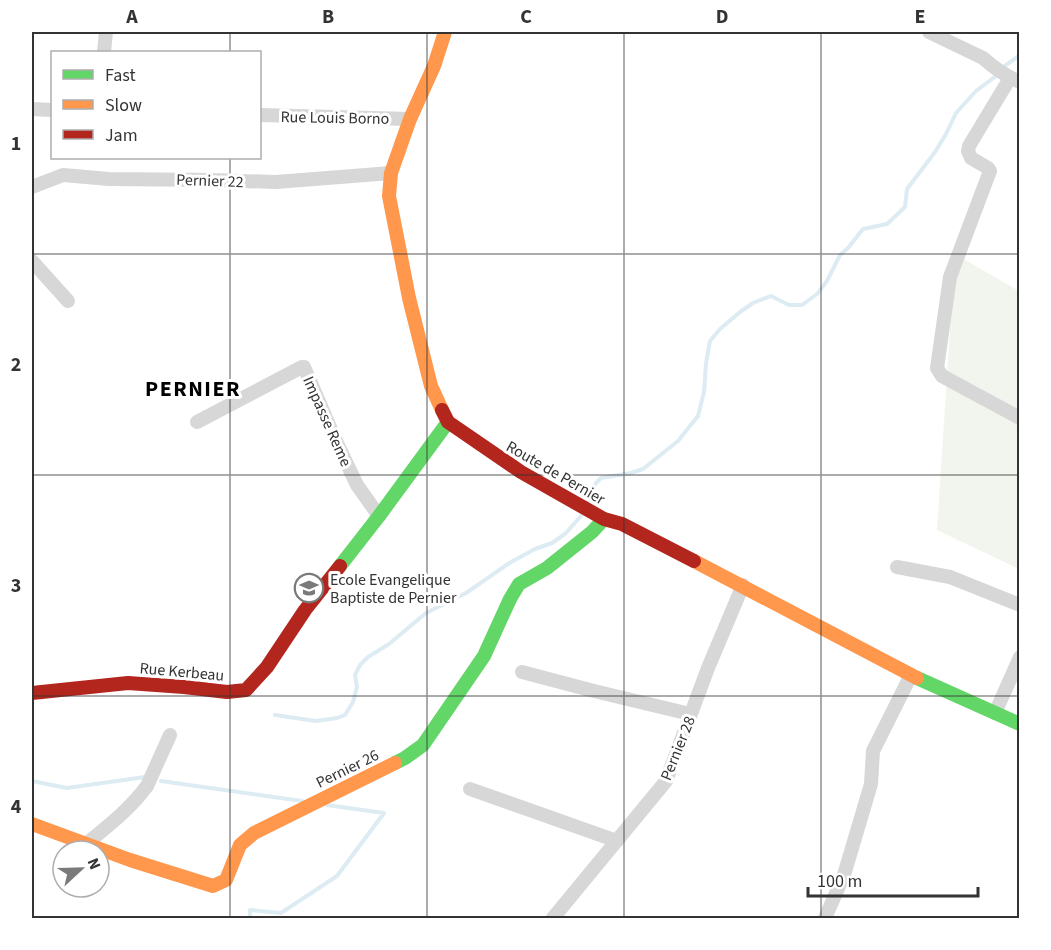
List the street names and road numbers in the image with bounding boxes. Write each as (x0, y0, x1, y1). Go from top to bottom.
street label: Rue Louis Borno (280, 106, 390, 130)
street label: Pernier 22 (176, 169, 244, 193)
street label: Impasse Reme (297, 373, 357, 470)
street label: Route de Pernier (502, 436, 609, 510)
street label: Rue Kerbeau (139, 657, 225, 687)
street label: Pernier 28 (655, 713, 701, 784)
street label: Pernier 26 (312, 744, 383, 794)

